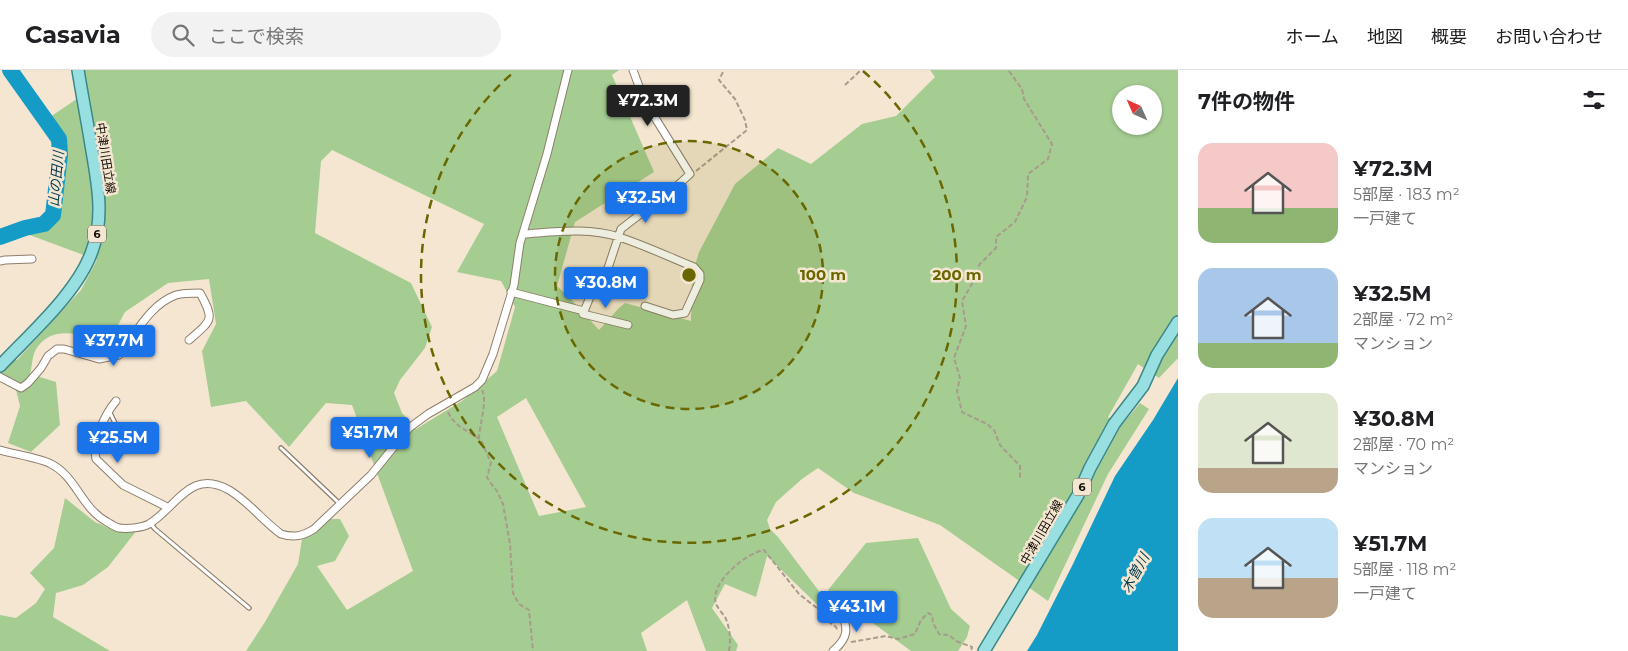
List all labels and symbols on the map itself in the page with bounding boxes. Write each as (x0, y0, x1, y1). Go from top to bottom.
pin: ¥72.3M (607, 85, 689, 127)
north arrow (1112, 85, 1162, 135)
street label: 中津川田立線 (93, 121, 119, 195)
water label: 山の田川 (45, 148, 68, 208)
pin: ¥32.5M (605, 182, 687, 224)
road number: 6 (88, 226, 106, 242)
text: 100 m (800, 265, 846, 284)
text: 200 m (932, 265, 982, 284)
pin: ¥30.8M (565, 266, 647, 309)
centre of rings (680, 266, 698, 284)
pin: ¥37.7M (73, 324, 155, 367)
pin: ¥51.7M (329, 416, 411, 459)
pin: ¥25.5M (77, 422, 159, 464)
road number: 6 (1073, 478, 1091, 496)
street label: 中津川田立線 (1017, 497, 1065, 567)
water label: 木曽川 (1117, 549, 1154, 596)
pin: ¥43.1M (816, 590, 898, 633)

